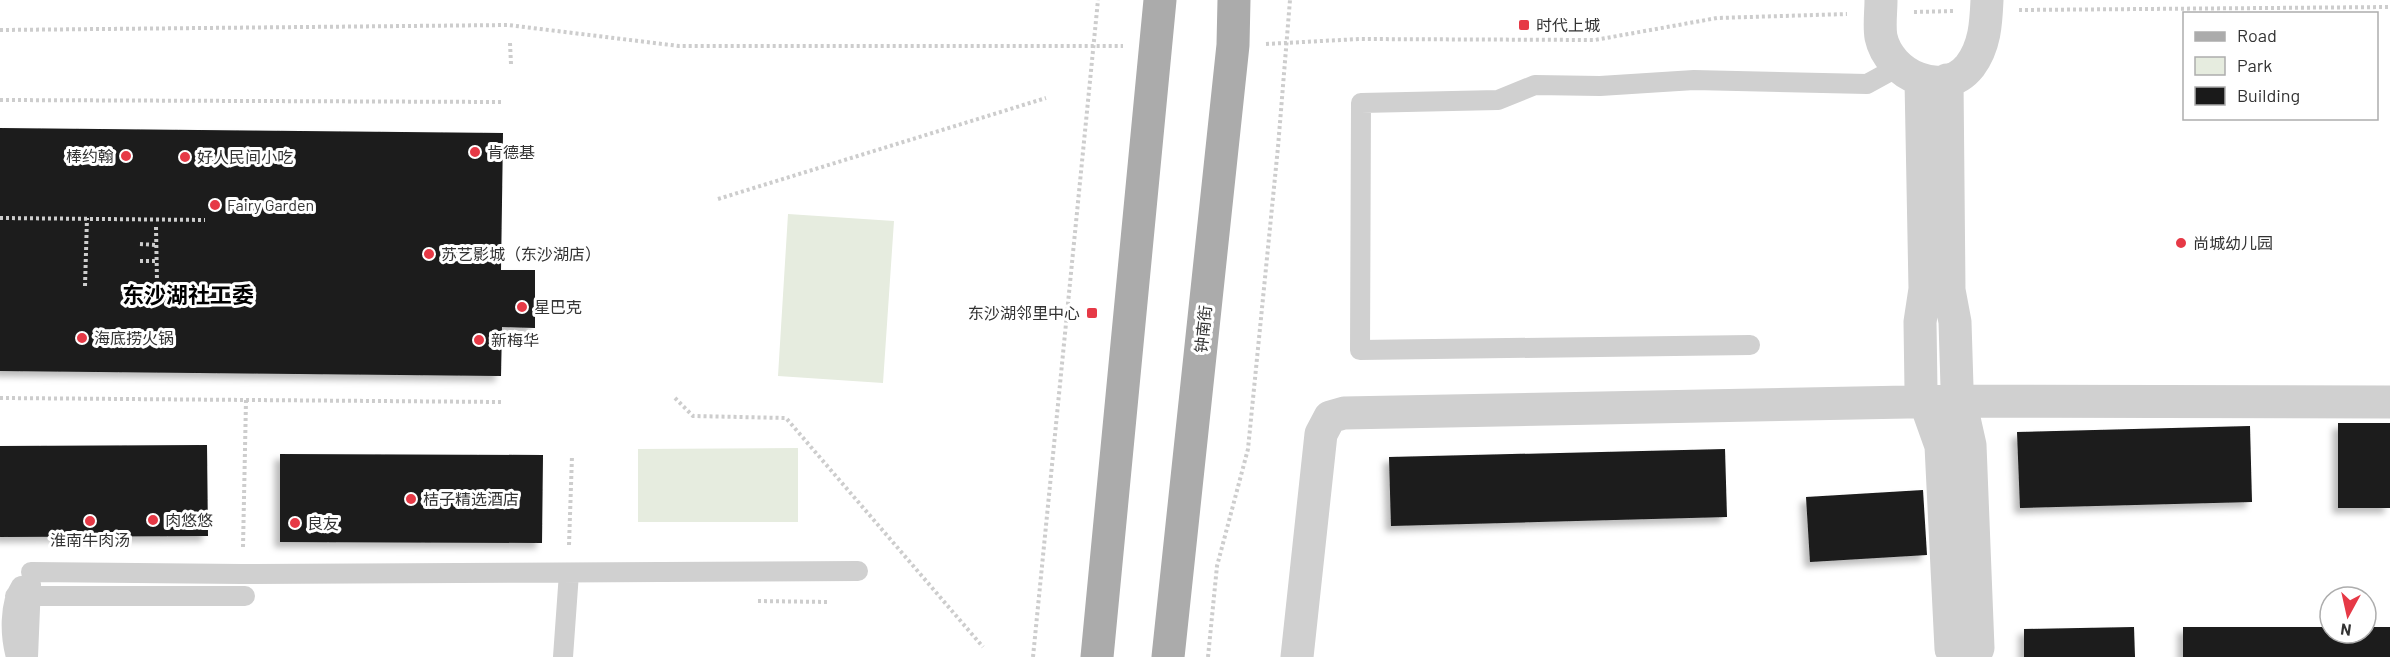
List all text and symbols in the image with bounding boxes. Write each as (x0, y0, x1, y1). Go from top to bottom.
legend (2183, 12, 2378, 120)
place label: 时代上城 (1536, 15, 1600, 34)
marker: 时代上城 (1517, 18, 1531, 32)
text: Road (2237, 24, 2277, 46)
text: Park (2237, 54, 2272, 76)
text: Building (2237, 84, 2300, 106)
place label: 肯德基 (487, 142, 535, 161)
marker: 肯德基 (468, 145, 482, 159)
place label: 棒约翰 (66, 146, 114, 165)
place label: 好人民间小吃 (197, 147, 293, 166)
marker: 棒约翰 (119, 149, 133, 163)
marker: 好人民间小吃 (178, 150, 192, 164)
place label: Fairy Garden (227, 195, 314, 214)
marker: Fairy Garden (208, 198, 222, 212)
place label: 尚城幼儿园 (2193, 233, 2273, 252)
marker: 尚城幼儿园 (2174, 236, 2188, 250)
place label: 苏艺影城（东沙湖店） (441, 244, 601, 263)
marker: 苏艺影城（东沙湖店） (422, 247, 436, 261)
district label: 东沙湖社工委 (122, 281, 254, 307)
place label: 星巴克 (534, 297, 582, 316)
marker: 星巴克 (515, 300, 529, 314)
place label: 东沙湖邻里中心 (968, 303, 1080, 322)
street label: 钟南街 (1191, 304, 1214, 354)
marker: 东沙湖邻里中心 (1085, 306, 1099, 320)
place label: 海底捞火锅 (94, 328, 174, 347)
place label: 新梅华 (491, 330, 539, 349)
marker: 海底捞火锅 (75, 331, 89, 345)
marker: 新梅华 (472, 333, 486, 347)
place label: 桔子精选酒店 (423, 489, 519, 508)
marker: 桔子精选酒店 (404, 492, 418, 506)
place label: 肉悠悠 (165, 510, 213, 529)
marker: 肉悠悠 (146, 513, 160, 527)
place label: 良友 (307, 513, 339, 532)
marker: 淮南牛肉汤 (83, 514, 97, 528)
marker: 良友 (288, 516, 302, 530)
place label: 淮南牛肉汤 (50, 530, 130, 549)
north arrow (2318, 585, 2378, 645)
text: N (2339, 620, 2352, 640)

